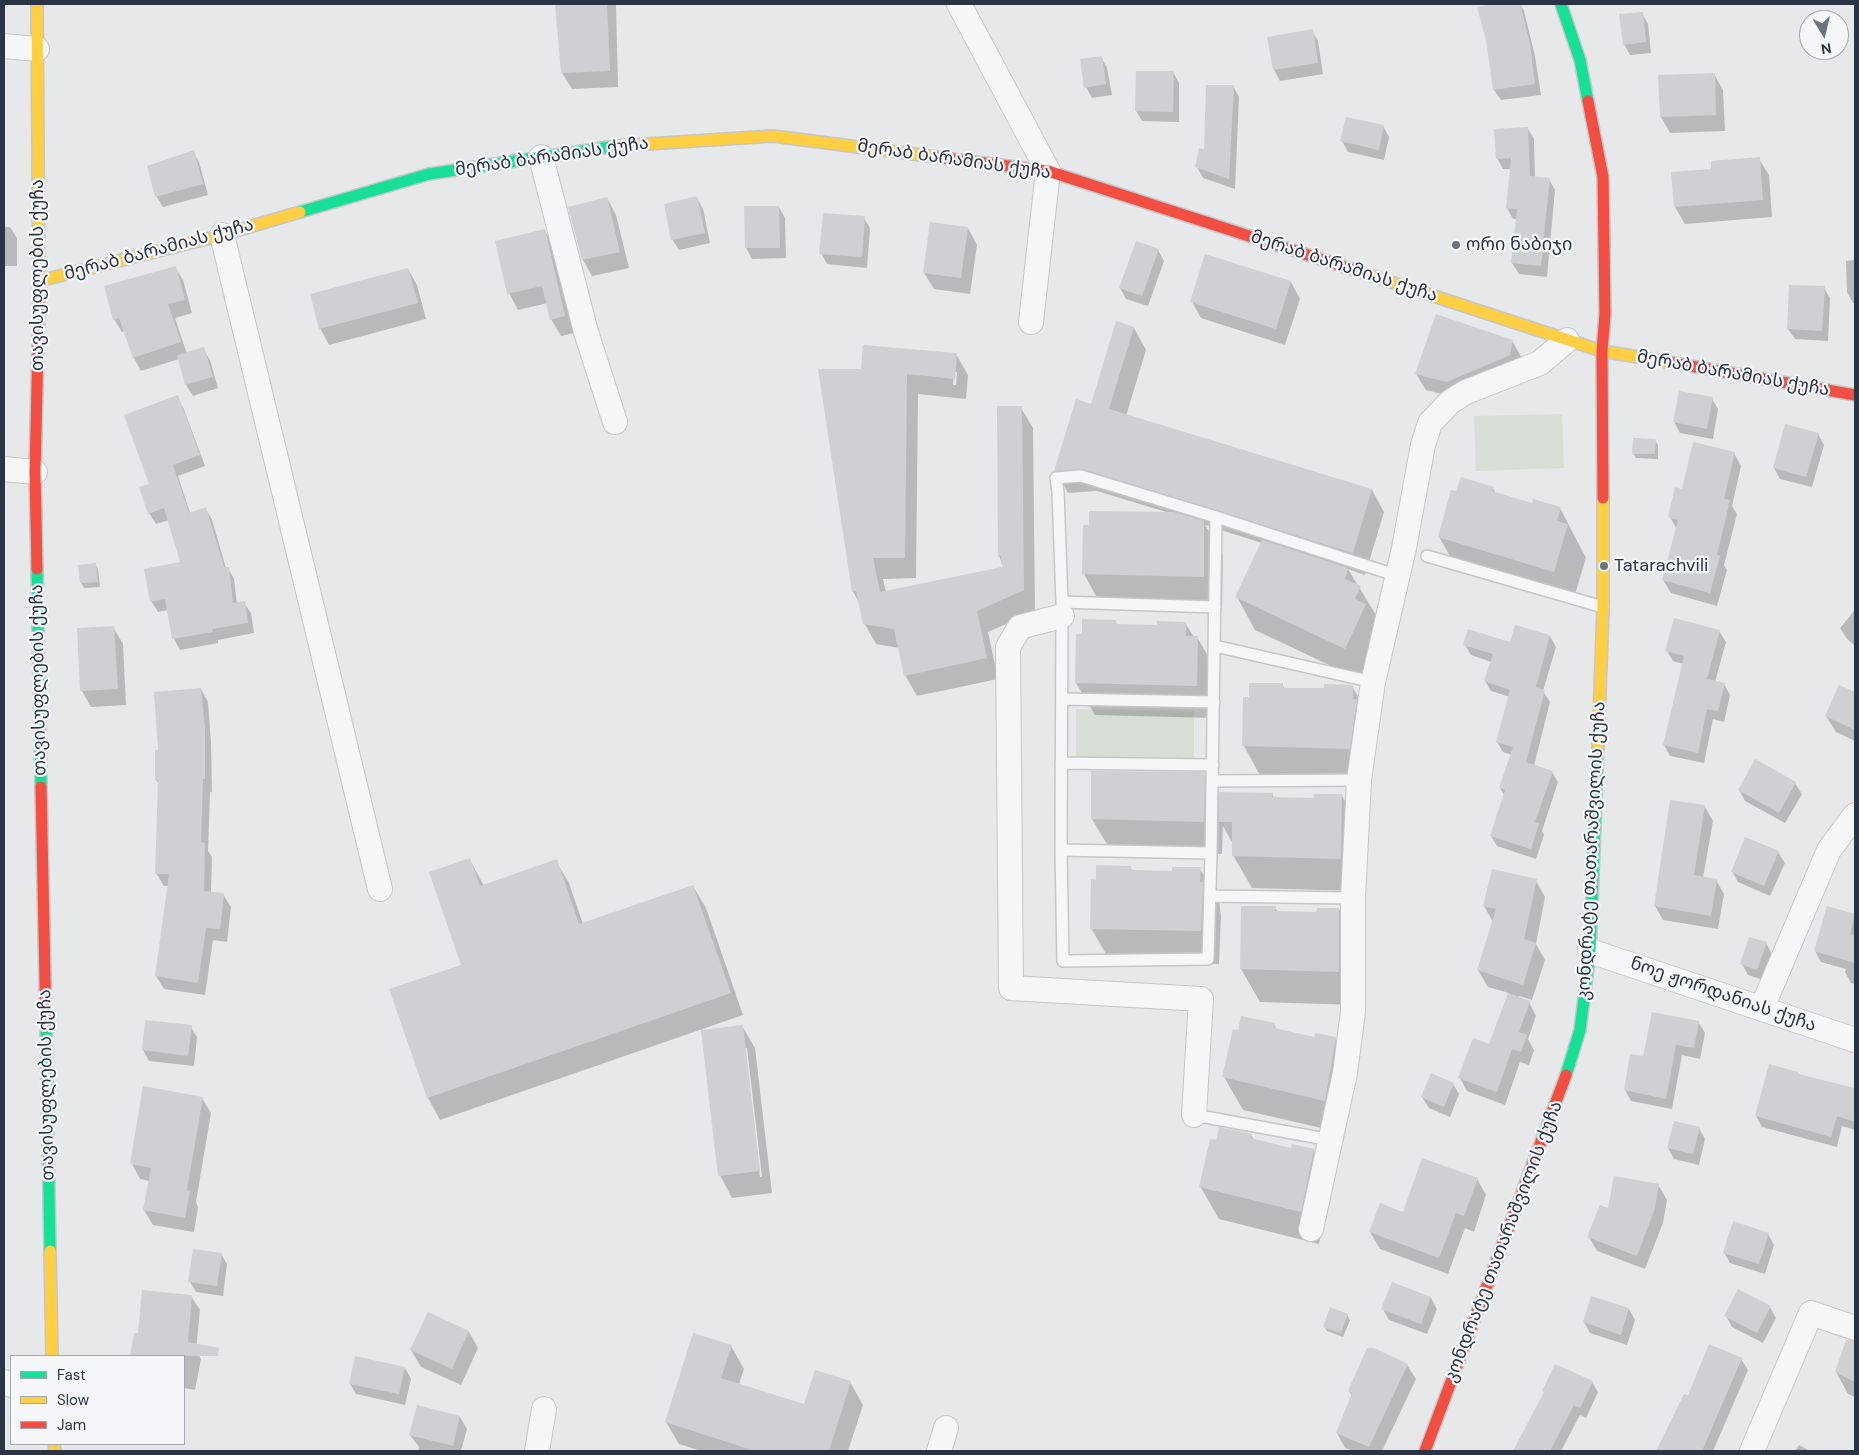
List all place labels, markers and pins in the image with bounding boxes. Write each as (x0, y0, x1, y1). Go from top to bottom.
place label: ორი ნაბიჯი (1466, 234, 1572, 256)
marker: ორი ნაბიჯი (1450, 239, 1462, 251)
place label: Tatarachvili (1614, 555, 1708, 577)
marker: Tatarachvili (1598, 560, 1610, 572)

